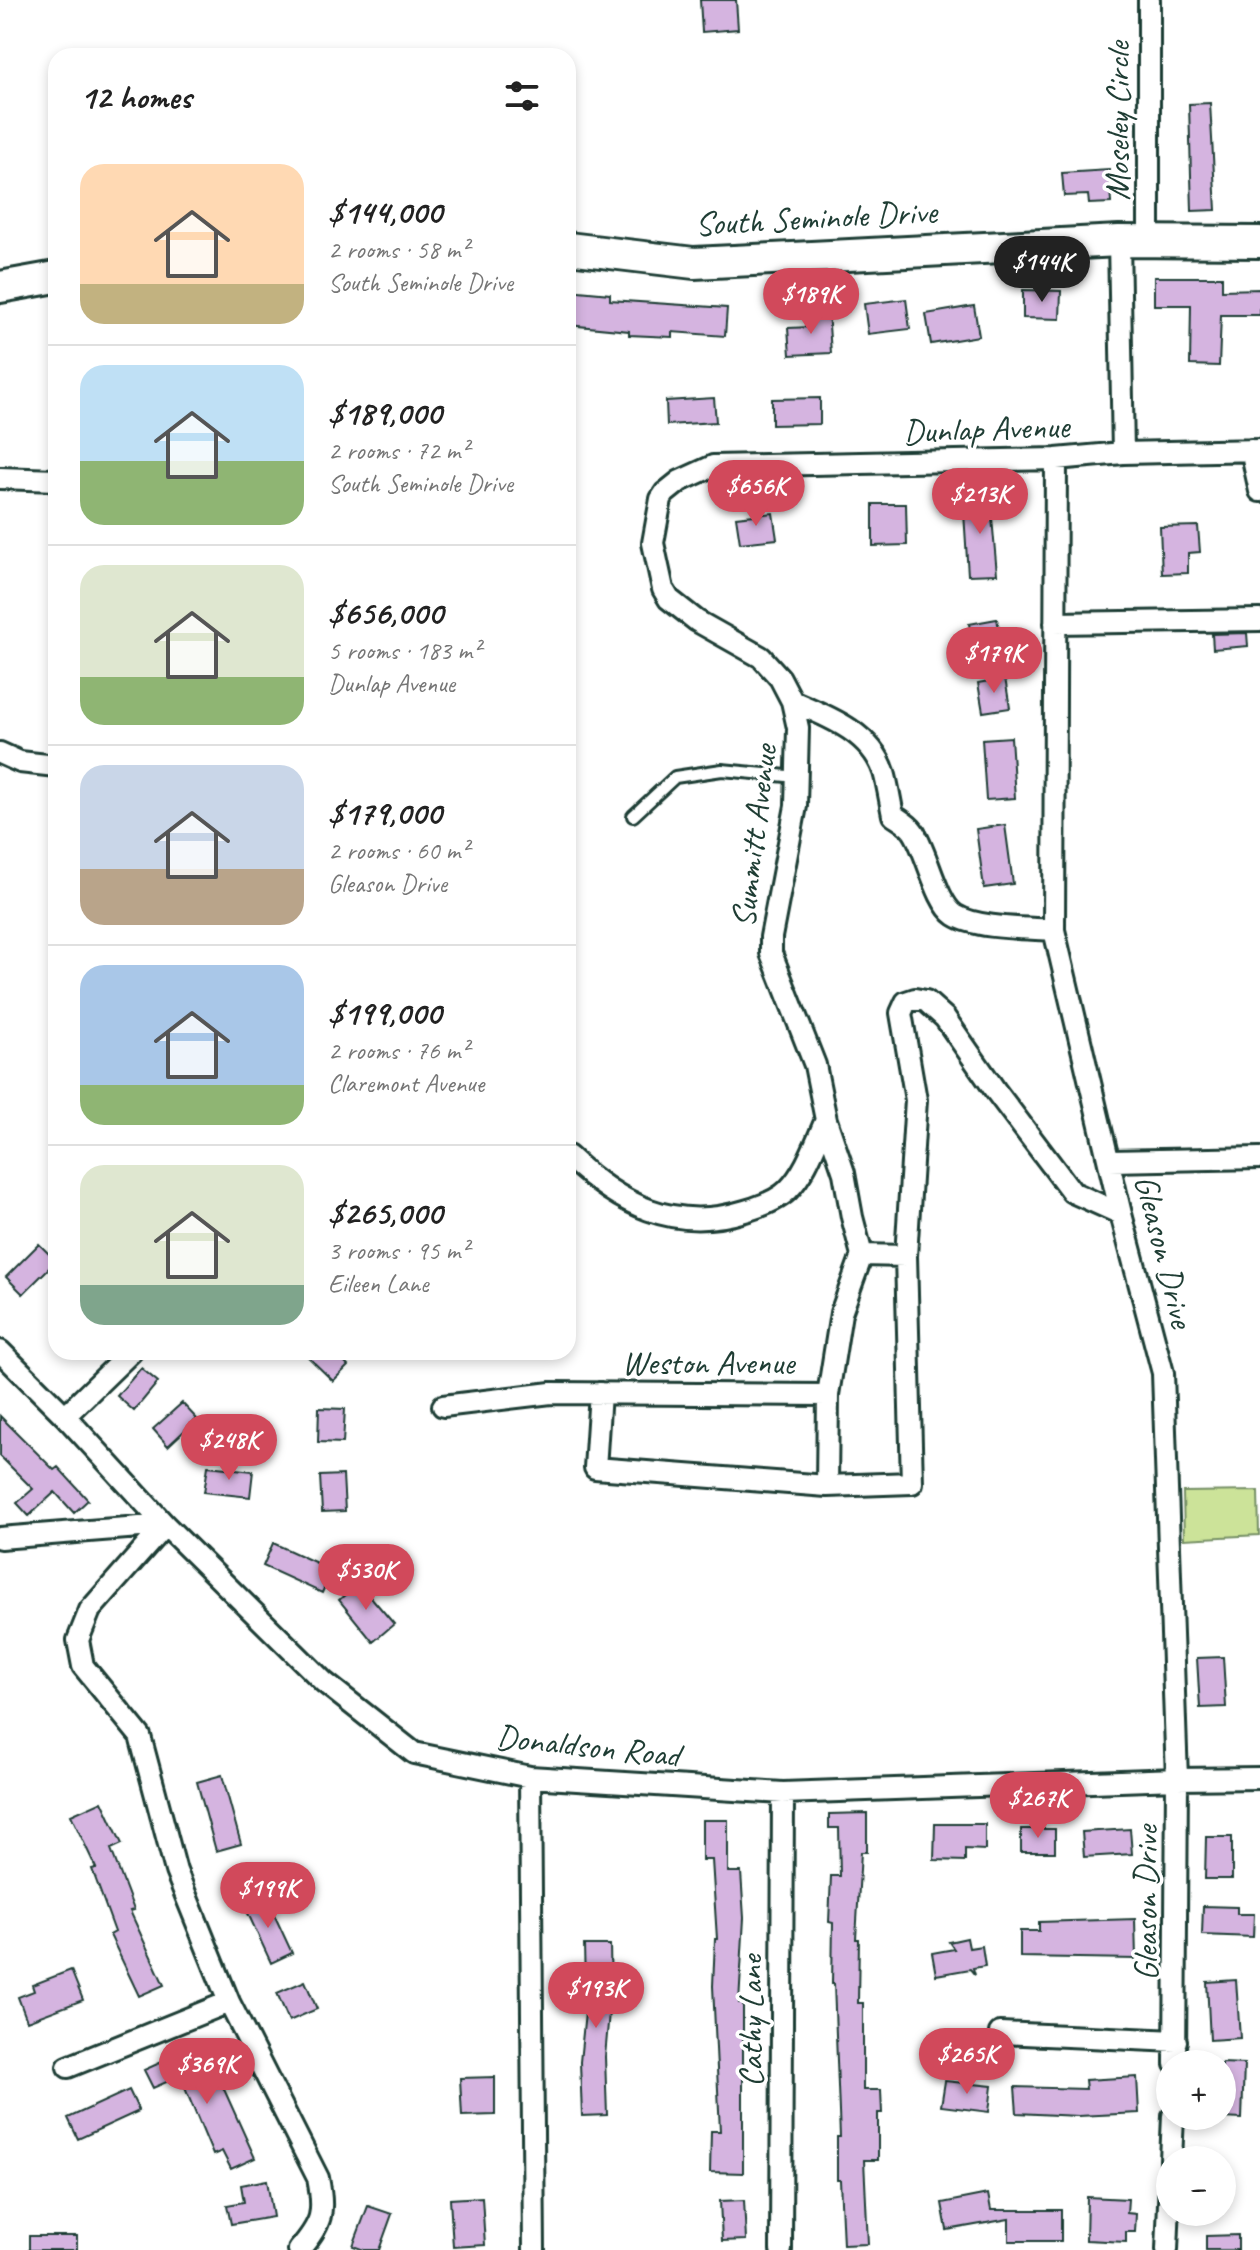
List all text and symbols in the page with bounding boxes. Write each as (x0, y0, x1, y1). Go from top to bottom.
street label: Moseley Circle (1096, 39, 1139, 201)
icon: filters (500, 74, 544, 118)
text: 12 homes (80, 75, 191, 118)
text: $144,000 (328, 190, 442, 233)
street label: South Seminole Drive (694, 190, 940, 245)
icon: home (144, 196, 240, 292)
text: 2 rooms · 58 m² (328, 233, 469, 266)
pin: $144K (986, 236, 1098, 304)
text: $144K (1012, 245, 1072, 278)
text: South Seminole Drive (328, 266, 513, 299)
pin: $189K (755, 268, 867, 336)
text: $189K (781, 277, 841, 310)
text: $189,000 (328, 391, 441, 434)
icon: home (144, 397, 240, 493)
street label: Dunlap Avenue (902, 404, 1072, 453)
text: 2 rooms · 72 m² (328, 434, 469, 467)
pin: $656K (700, 460, 812, 528)
text: South Seminole Drive (328, 467, 513, 500)
pin: $213K (924, 468, 1036, 536)
text: $656K (726, 469, 786, 502)
text: $213K (950, 477, 1010, 510)
text: $656,000 (328, 591, 443, 634)
icon: home (144, 597, 240, 693)
pin: $179K (938, 627, 1050, 695)
text: 5 rooms · 183 m² (328, 634, 480, 667)
text: $179K (964, 636, 1024, 669)
text: Dunlap Avenue (328, 667, 455, 700)
street label: Summitt Avenue (721, 740, 786, 930)
text: $179,000 (328, 791, 441, 834)
icon: home (144, 797, 240, 893)
text: 2 rooms · 60 m² (328, 834, 469, 867)
text: Gleason Drive (328, 867, 447, 900)
text: $199,000 (328, 991, 441, 1034)
icon: home (144, 997, 240, 1093)
text: 2 rooms · 76 m² (328, 1034, 469, 1067)
text: Claremont Avenue (328, 1067, 484, 1100)
street label: Gleason Drive (1125, 1170, 1205, 1334)
text: $265,000 (328, 1191, 442, 1234)
icon: home (144, 1197, 240, 1293)
text: 3 rooms · 95 m² (328, 1234, 469, 1267)
text: Eileen Lane (328, 1267, 429, 1300)
street label: Weston Avenue (622, 1341, 796, 1384)
pin: $248K (173, 1414, 285, 1482)
text: $248K (199, 1423, 259, 1456)
pin: $530K (310, 1544, 422, 1612)
text: $530K (336, 1553, 396, 1586)
street label: Donaldson Road (494, 1714, 686, 1777)
pin: $267K (982, 1772, 1094, 1840)
text: $267K (1008, 1781, 1068, 1814)
street label: Gleason Drive (1124, 1823, 1167, 1981)
pin: $199K (212, 1862, 324, 1930)
text: $199K (238, 1871, 298, 1904)
street label: Cathy Lane (729, 1953, 772, 2087)
pin: $193K (540, 1962, 652, 2030)
text: $193K (566, 1971, 626, 2004)
pin: $265K (911, 2028, 1023, 2096)
text: $265K (937, 2037, 997, 2070)
pin: $369K (151, 2038, 263, 2106)
text: $369K (177, 2047, 237, 2080)
map controls (1156, 2050, 1236, 2226)
button: + (1156, 2050, 1236, 2130)
button: − (1156, 2146, 1236, 2226)

